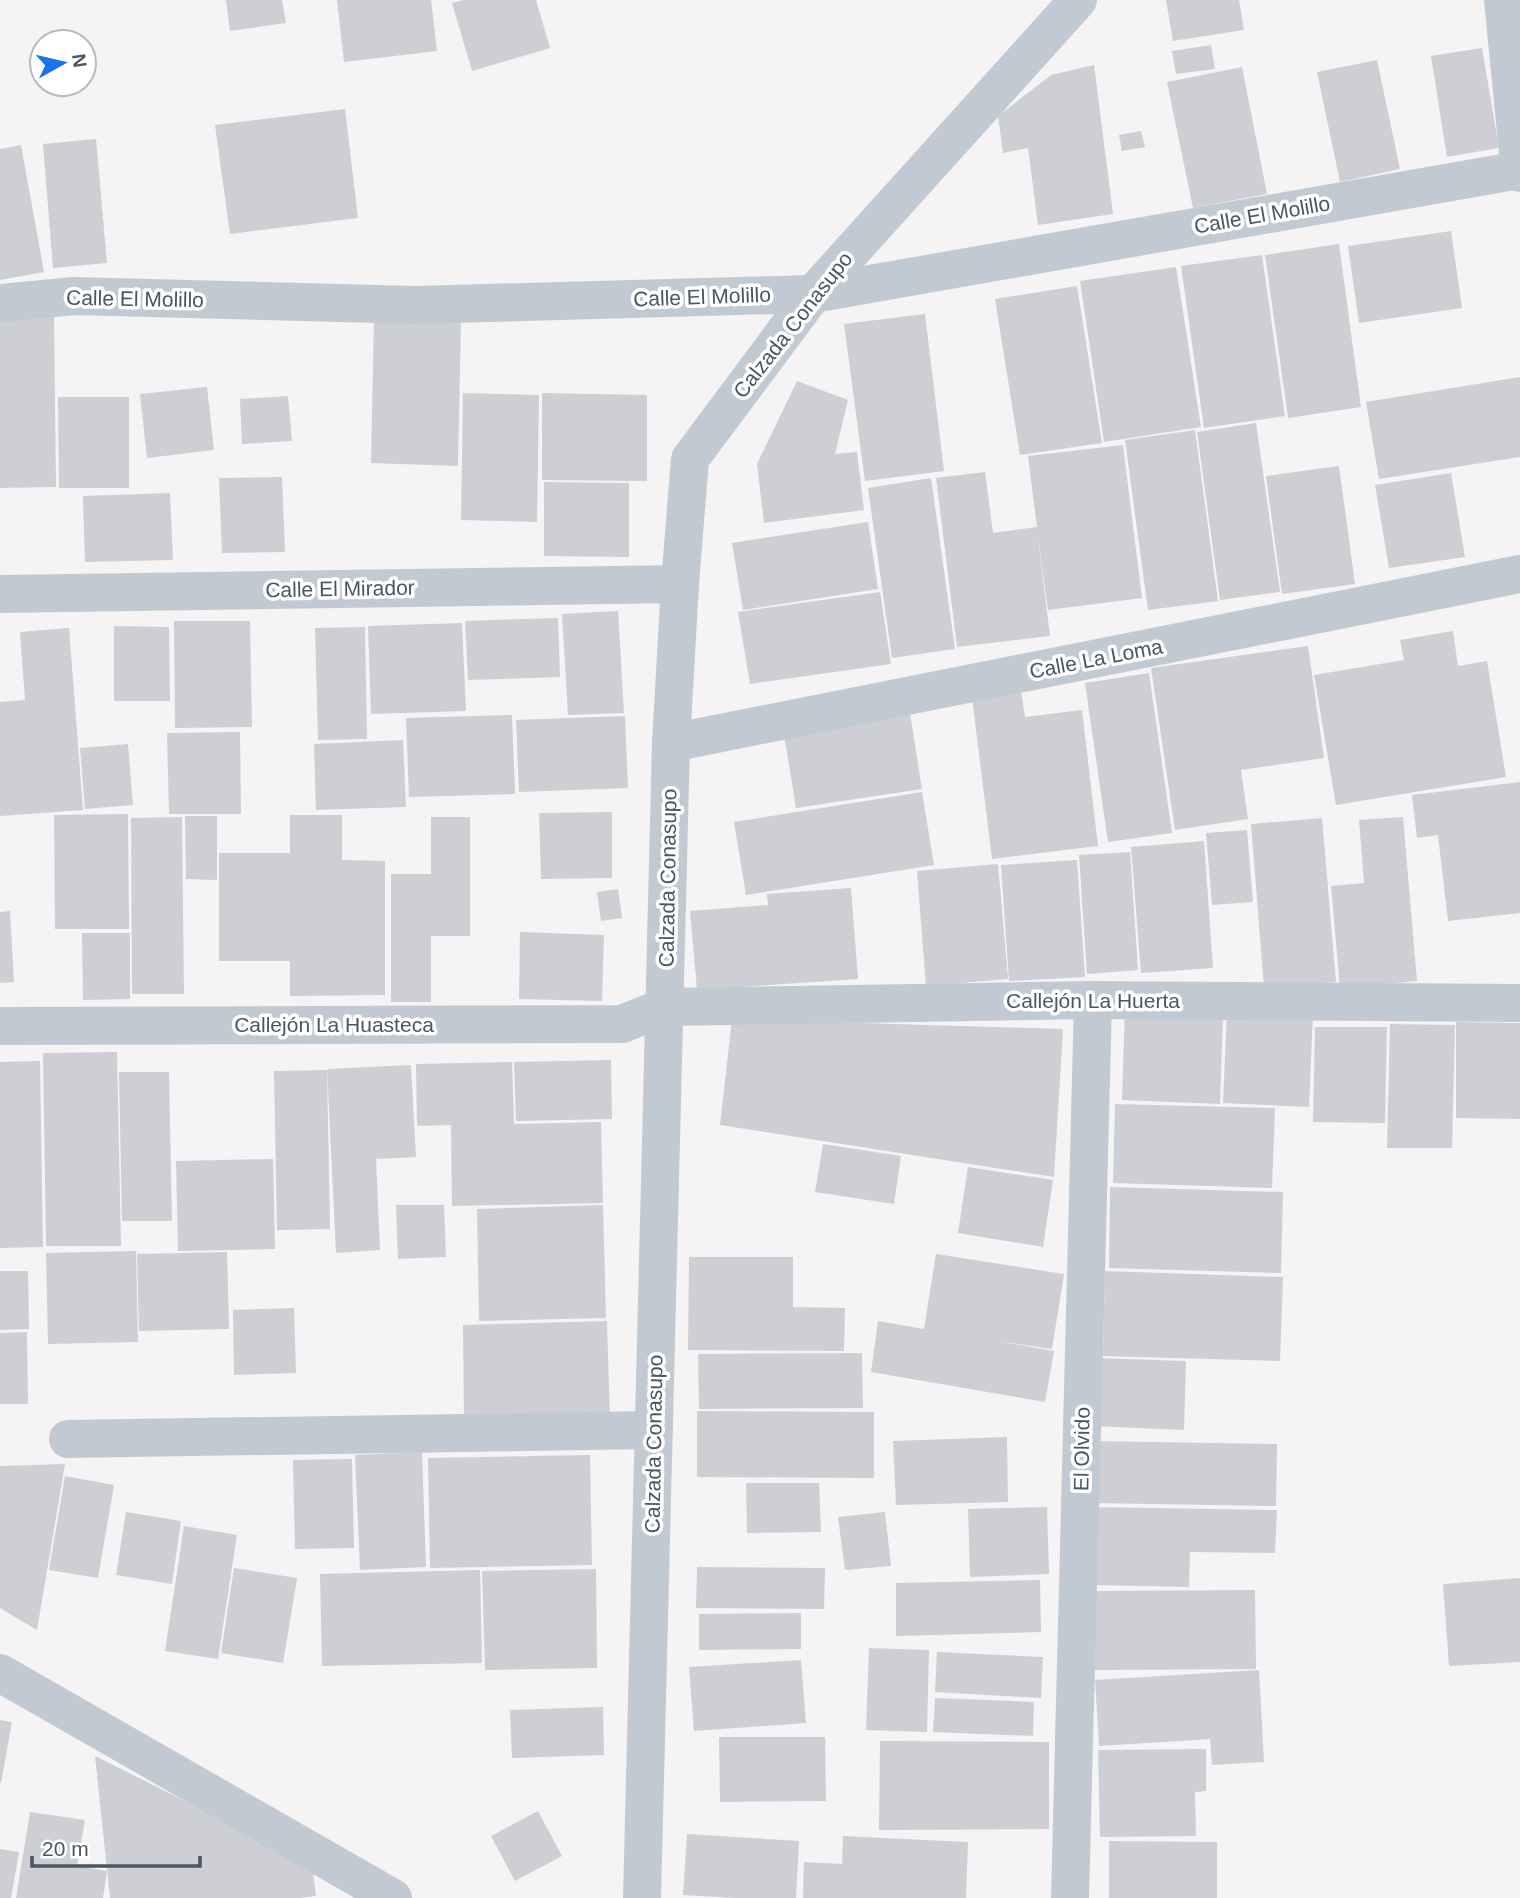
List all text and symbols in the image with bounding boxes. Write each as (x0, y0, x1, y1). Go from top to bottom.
north arrow (28, 28, 98, 98)
text: N (68, 52, 91, 69)
street label: Calle El Molillo (1192, 191, 1332, 238)
street label: Calzada Conasupo (729, 247, 857, 402)
street label: Calle El Molillo (633, 283, 771, 310)
street label: Calle El Molillo (66, 286, 204, 311)
street label: Calle El Mirador (265, 576, 415, 601)
street label: Calle La Loma (1027, 634, 1165, 683)
street label: Calzada Conasupo (654, 788, 681, 967)
street label: Callejón La Huerta (1006, 989, 1180, 1012)
street label: Callejón La Huasteca (234, 1013, 434, 1036)
street label: Calzada Conasupo (640, 1354, 667, 1533)
street label: El Olvido (1069, 1407, 1094, 1491)
scale bar (32, 1825, 200, 1869)
text: 20 m (42, 1837, 89, 1860)

